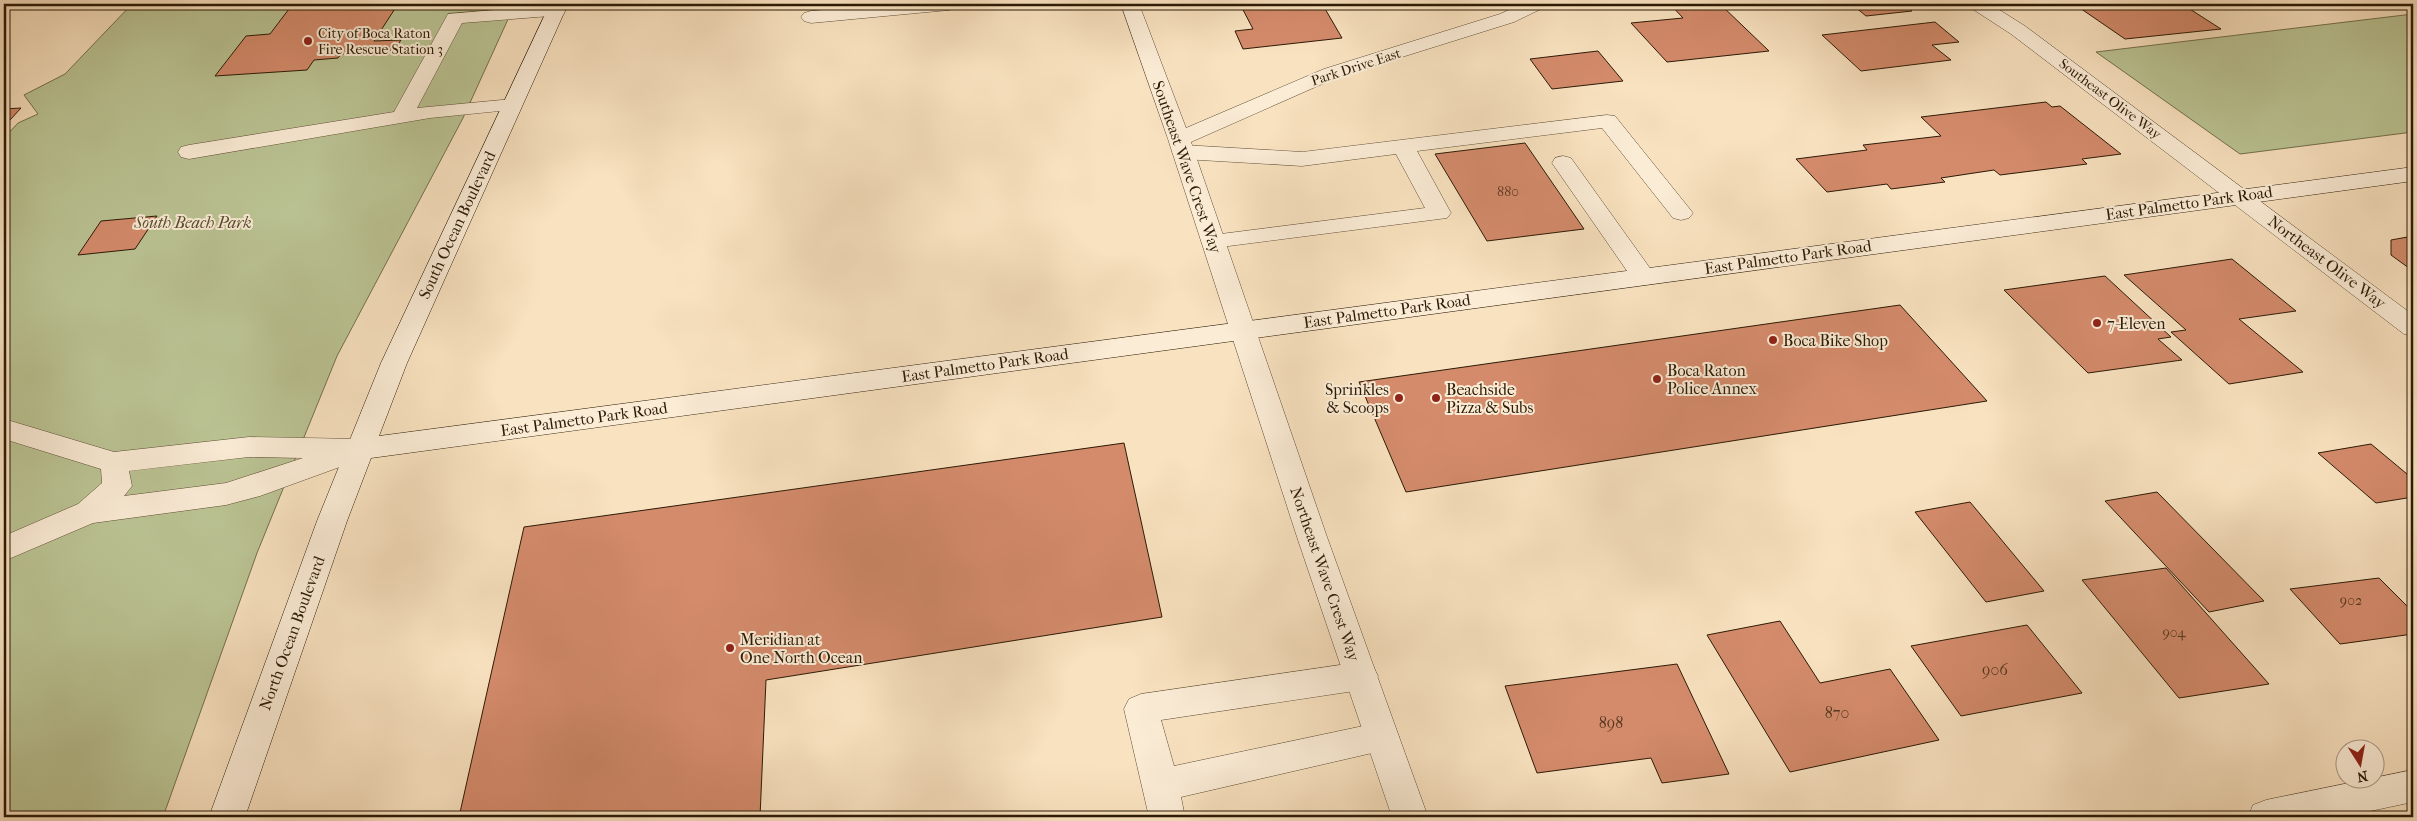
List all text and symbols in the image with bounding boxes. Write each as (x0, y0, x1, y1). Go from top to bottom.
place label: City of Boca Raton Fire Rescue Station 3 (318, 25, 443, 58)
marker: City of Boca Raton Fire Rescue Station 3 (302, 35, 314, 47)
street label: Park Drive East (1309, 45, 1403, 89)
street label: Southeast Olive Way (2056, 55, 2165, 143)
street label: Southeast Wave Crest Way (1148, 78, 1226, 256)
street label: South Ocean Boulevard (414, 148, 500, 302)
street label: East Palmetto Park Road (2104, 182, 2274, 224)
house number: 880 (1497, 183, 1519, 200)
street label: Northeast Olive Way (2264, 212, 2390, 313)
park label: South Beach Park (133, 213, 252, 232)
street label: East Palmetto Park Road (1703, 236, 1873, 278)
street label: East Palmetto Park Road (1302, 290, 1472, 332)
place label: 7-Eleven (2107, 314, 2166, 333)
marker: 7-Eleven (2091, 317, 2103, 329)
place label: Boca Bike Shop (1783, 331, 1888, 350)
marker: Boca Bike Shop (1767, 334, 1779, 346)
street label: East Palmetto Park Road (900, 344, 1070, 386)
place label: Boca Raton Police Annex (1667, 361, 1757, 398)
marker: Boca Raton Police Annex (1651, 373, 1663, 385)
place label: Sprinkles & Scoops (1325, 380, 1389, 417)
place label: Beachside Pizza & Subs (1446, 380, 1533, 417)
marker: Sprinkles & Scoops (1393, 392, 1405, 404)
marker: Beachside Pizza & Subs (1430, 392, 1442, 404)
street label: East Palmetto Park Road (499, 398, 669, 440)
street label: Northeast Wave Crest Way (1286, 484, 1364, 664)
street label: North Ocean Boulevard (255, 553, 329, 713)
house number: 902 (2340, 592, 2362, 609)
house number: 904 (2162, 624, 2186, 641)
place label: Meridian at One North Ocean (740, 630, 863, 667)
marker: Meridian at One North Ocean (724, 642, 736, 654)
house number: 906 (1982, 660, 2008, 679)
house number: 870 (1825, 703, 1849, 722)
house number: 898 (1599, 713, 1623, 732)
north arrow (2334, 738, 2384, 788)
text: N (2355, 767, 2369, 786)

